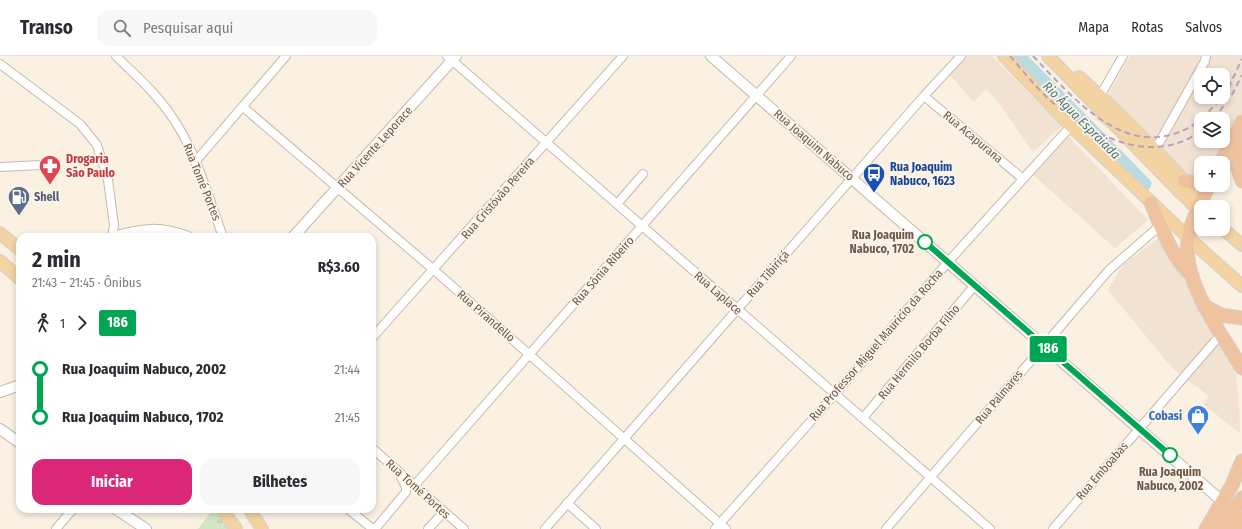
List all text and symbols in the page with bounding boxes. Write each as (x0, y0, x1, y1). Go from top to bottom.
search box (97, 10, 377, 46)
text: Transo (20, 16, 73, 39)
icon: search (111, 17, 133, 39)
text: Pesquisar aqui (143, 19, 233, 37)
text: Mapa (1078, 19, 1109, 36)
text: Rotas (1131, 19, 1163, 36)
text: Salvos (1185, 19, 1222, 36)
map controls (1194, 68, 1230, 236)
button: locate (1194, 68, 1230, 104)
water label: Rio Água Espraiada (1040, 79, 1124, 162)
street label: Rua Vicente Leporace (335, 103, 415, 191)
street label: Rua Joaquim Nabuco (771, 106, 857, 184)
street label: Rua Acapurana (940, 108, 1006, 166)
button: layers (1194, 112, 1230, 148)
street label: Rua Tomé Portes (180, 141, 224, 223)
place label: Drogaria São Paulo (66, 152, 115, 180)
pharmacy icon: Drogaria São Paulo (37, 153, 63, 186)
street label: Rua Cristóvão Pereira (458, 154, 538, 242)
button: + (1194, 156, 1230, 192)
place label: Rua Joaquim Nabuco, 1623 (890, 160, 955, 188)
bus stop icon: Rua Joaquim Nabuco, 1623 (861, 161, 887, 194)
fuel station icon: Shell (6, 184, 32, 217)
place label: Shell (34, 190, 60, 204)
button: − (1194, 200, 1230, 236)
place label: Rua Joaquim Nabuco, 1702 (850, 228, 914, 256)
street label: Rua Sônia Ribeiro (569, 234, 637, 308)
marker: Rua Joaquim Nabuco, 1702 (917, 234, 933, 250)
text: 2 min (32, 246, 81, 273)
street label: Rua Tibiriçá (744, 248, 792, 300)
text: R$3.60 (318, 258, 360, 276)
street label: Rua Professor Miguel Maurício da Rocha (806, 266, 946, 424)
street label: Rua Laplace (691, 268, 745, 318)
text: 21:43 – 21:45 · Ônibus (32, 275, 141, 290)
street label: Rua Pirandello (454, 287, 518, 345)
street label: Rua Hermilo Borba Filho (875, 302, 963, 402)
icon: walk (32, 312, 54, 334)
icon: forward (71, 312, 93, 334)
text: 186 (107, 314, 128, 331)
text: 1 (60, 316, 65, 331)
line badge: 186 (1025, 336, 1071, 362)
text: 186 (1038, 340, 1058, 357)
text: Rua Joaquim Nabuco, 2002 (62, 360, 226, 378)
text: 21:44 (334, 362, 360, 377)
street label: Rua Palmares (972, 367, 1026, 427)
shop icon: Cobasi (1185, 403, 1211, 436)
text: Rua Joaquim Nabuco, 1702 (62, 408, 223, 426)
place label: Cobasi (1149, 409, 1182, 423)
text: 21:45 (335, 410, 360, 425)
street label: Rua Emboabas (1073, 439, 1131, 503)
marker: Rua Joaquim Nabuco, 2002 (1162, 447, 1178, 463)
street label: Rua Tomé Portes (383, 456, 453, 522)
button: Iniciar (32, 459, 192, 505)
button: Bilhetes (200, 459, 360, 505)
place label: Rua Joaquim Nabuco, 2002 (1137, 465, 1204, 493)

